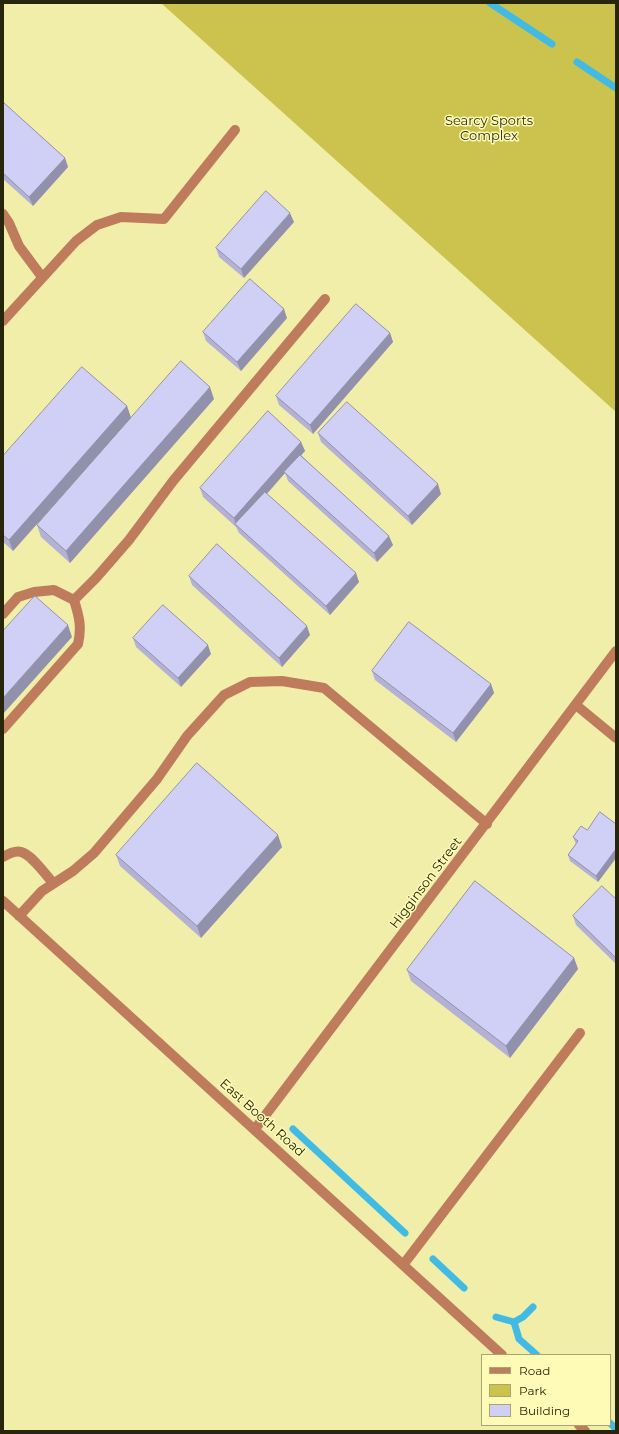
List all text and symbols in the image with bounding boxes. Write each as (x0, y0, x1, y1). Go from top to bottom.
park label: Searcy Sports Complex (445, 113, 533, 144)
street label: Higginson Street (387, 834, 465, 932)
street label: East Booth Road (216, 1076, 308, 1160)
legend (481, 1354, 611, 1426)
text: Road (519, 1363, 550, 1378)
text: Park (519, 1383, 546, 1398)
text: Building (519, 1403, 570, 1418)

